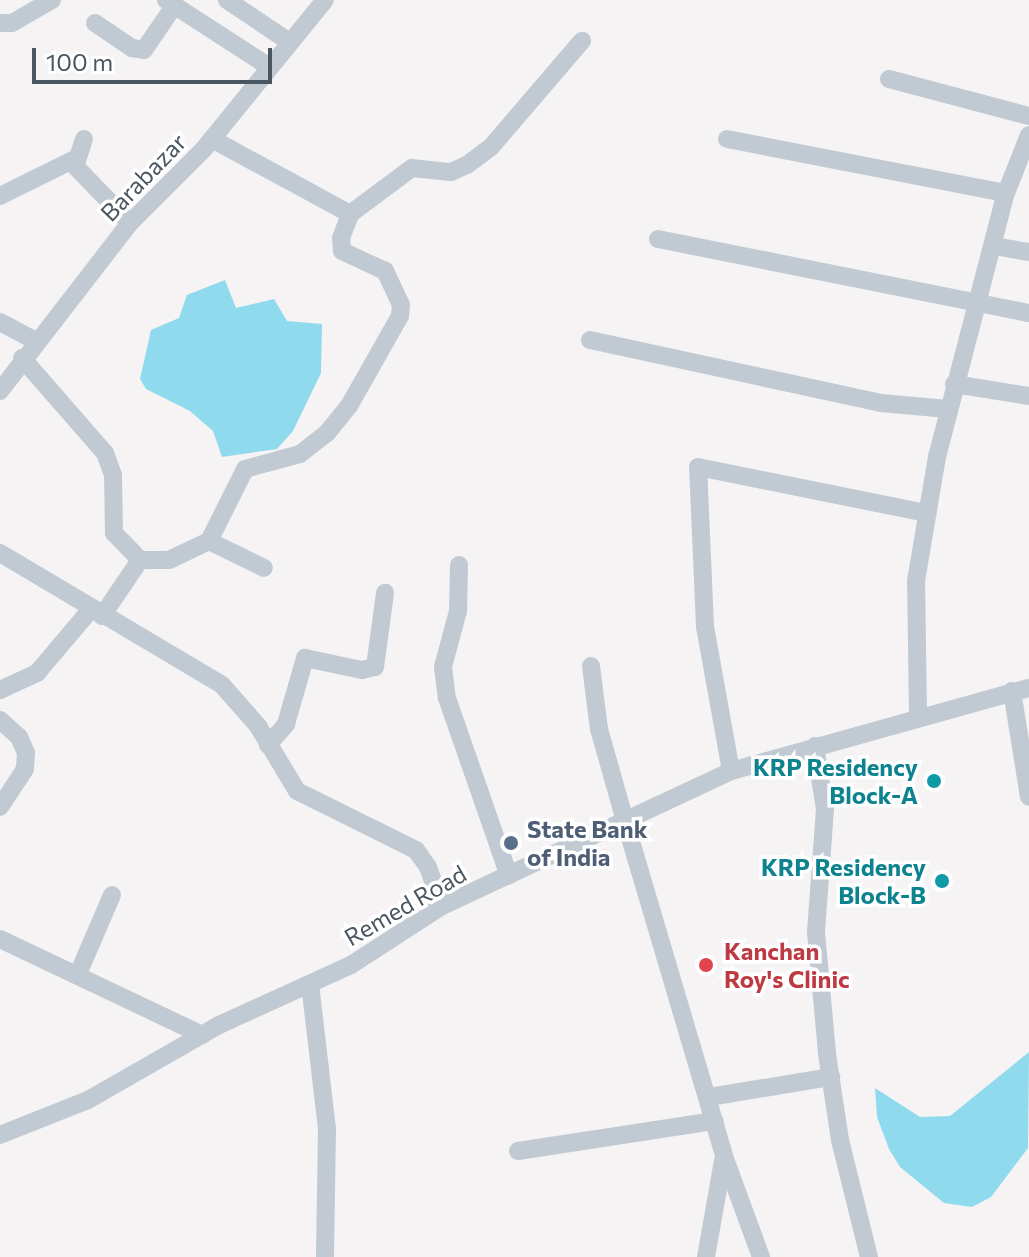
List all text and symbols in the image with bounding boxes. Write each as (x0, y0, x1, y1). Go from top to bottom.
scale bar (36, 32, 276, 82)
text: 100 m (46, 47, 113, 76)
street label: Barabazar (94, 127, 192, 227)
place label: KRP Residency Block-A (753, 753, 918, 809)
marker: KRP Residency Block-A (925, 772, 943, 790)
place label: State Bank of India (527, 815, 647, 871)
marker: State Bank of India (502, 834, 520, 852)
place label: KRP Residency Block-B (761, 853, 926, 909)
street label: Remed Road (339, 859, 471, 951)
marker: KRP Residency Block-B (933, 872, 951, 890)
place label: Kanchan Roy's Clinic (724, 937, 850, 993)
marker: Kanchan Roy's Clinic (695, 954, 717, 976)

